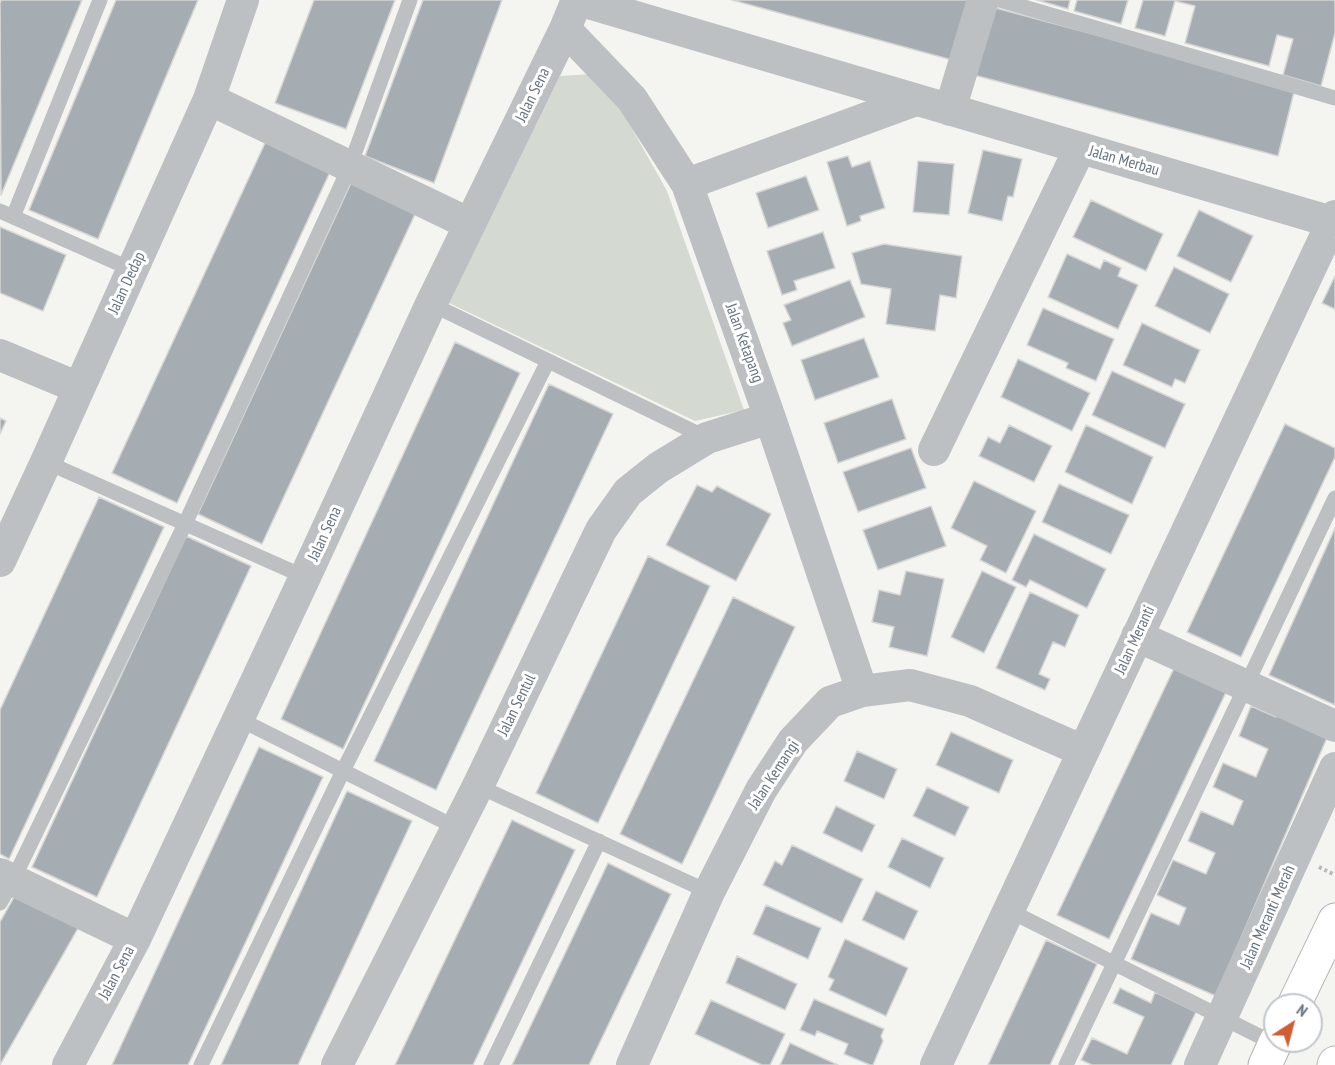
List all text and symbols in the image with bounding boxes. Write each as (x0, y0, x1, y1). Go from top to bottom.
street label: Jalan Sena (512, 65, 554, 125)
street label: Jalan Merbau (1087, 142, 1161, 180)
street label: Jalan Dedap (104, 249, 150, 317)
street label: Jalan Ketapang (721, 301, 767, 385)
street label: Jalan Sena (304, 504, 346, 564)
street label: Jalan Meranti (1111, 603, 1159, 677)
street label: Jalan Sentul (494, 671, 540, 739)
street label: Jalan Kemangi (744, 737, 804, 813)
street label: Jalan Meranti Merah (1237, 862, 1299, 972)
street label: Jalan Sena (95, 943, 139, 1003)
north arrow (1263, 993, 1323, 1053)
text: N (1293, 999, 1312, 1021)

